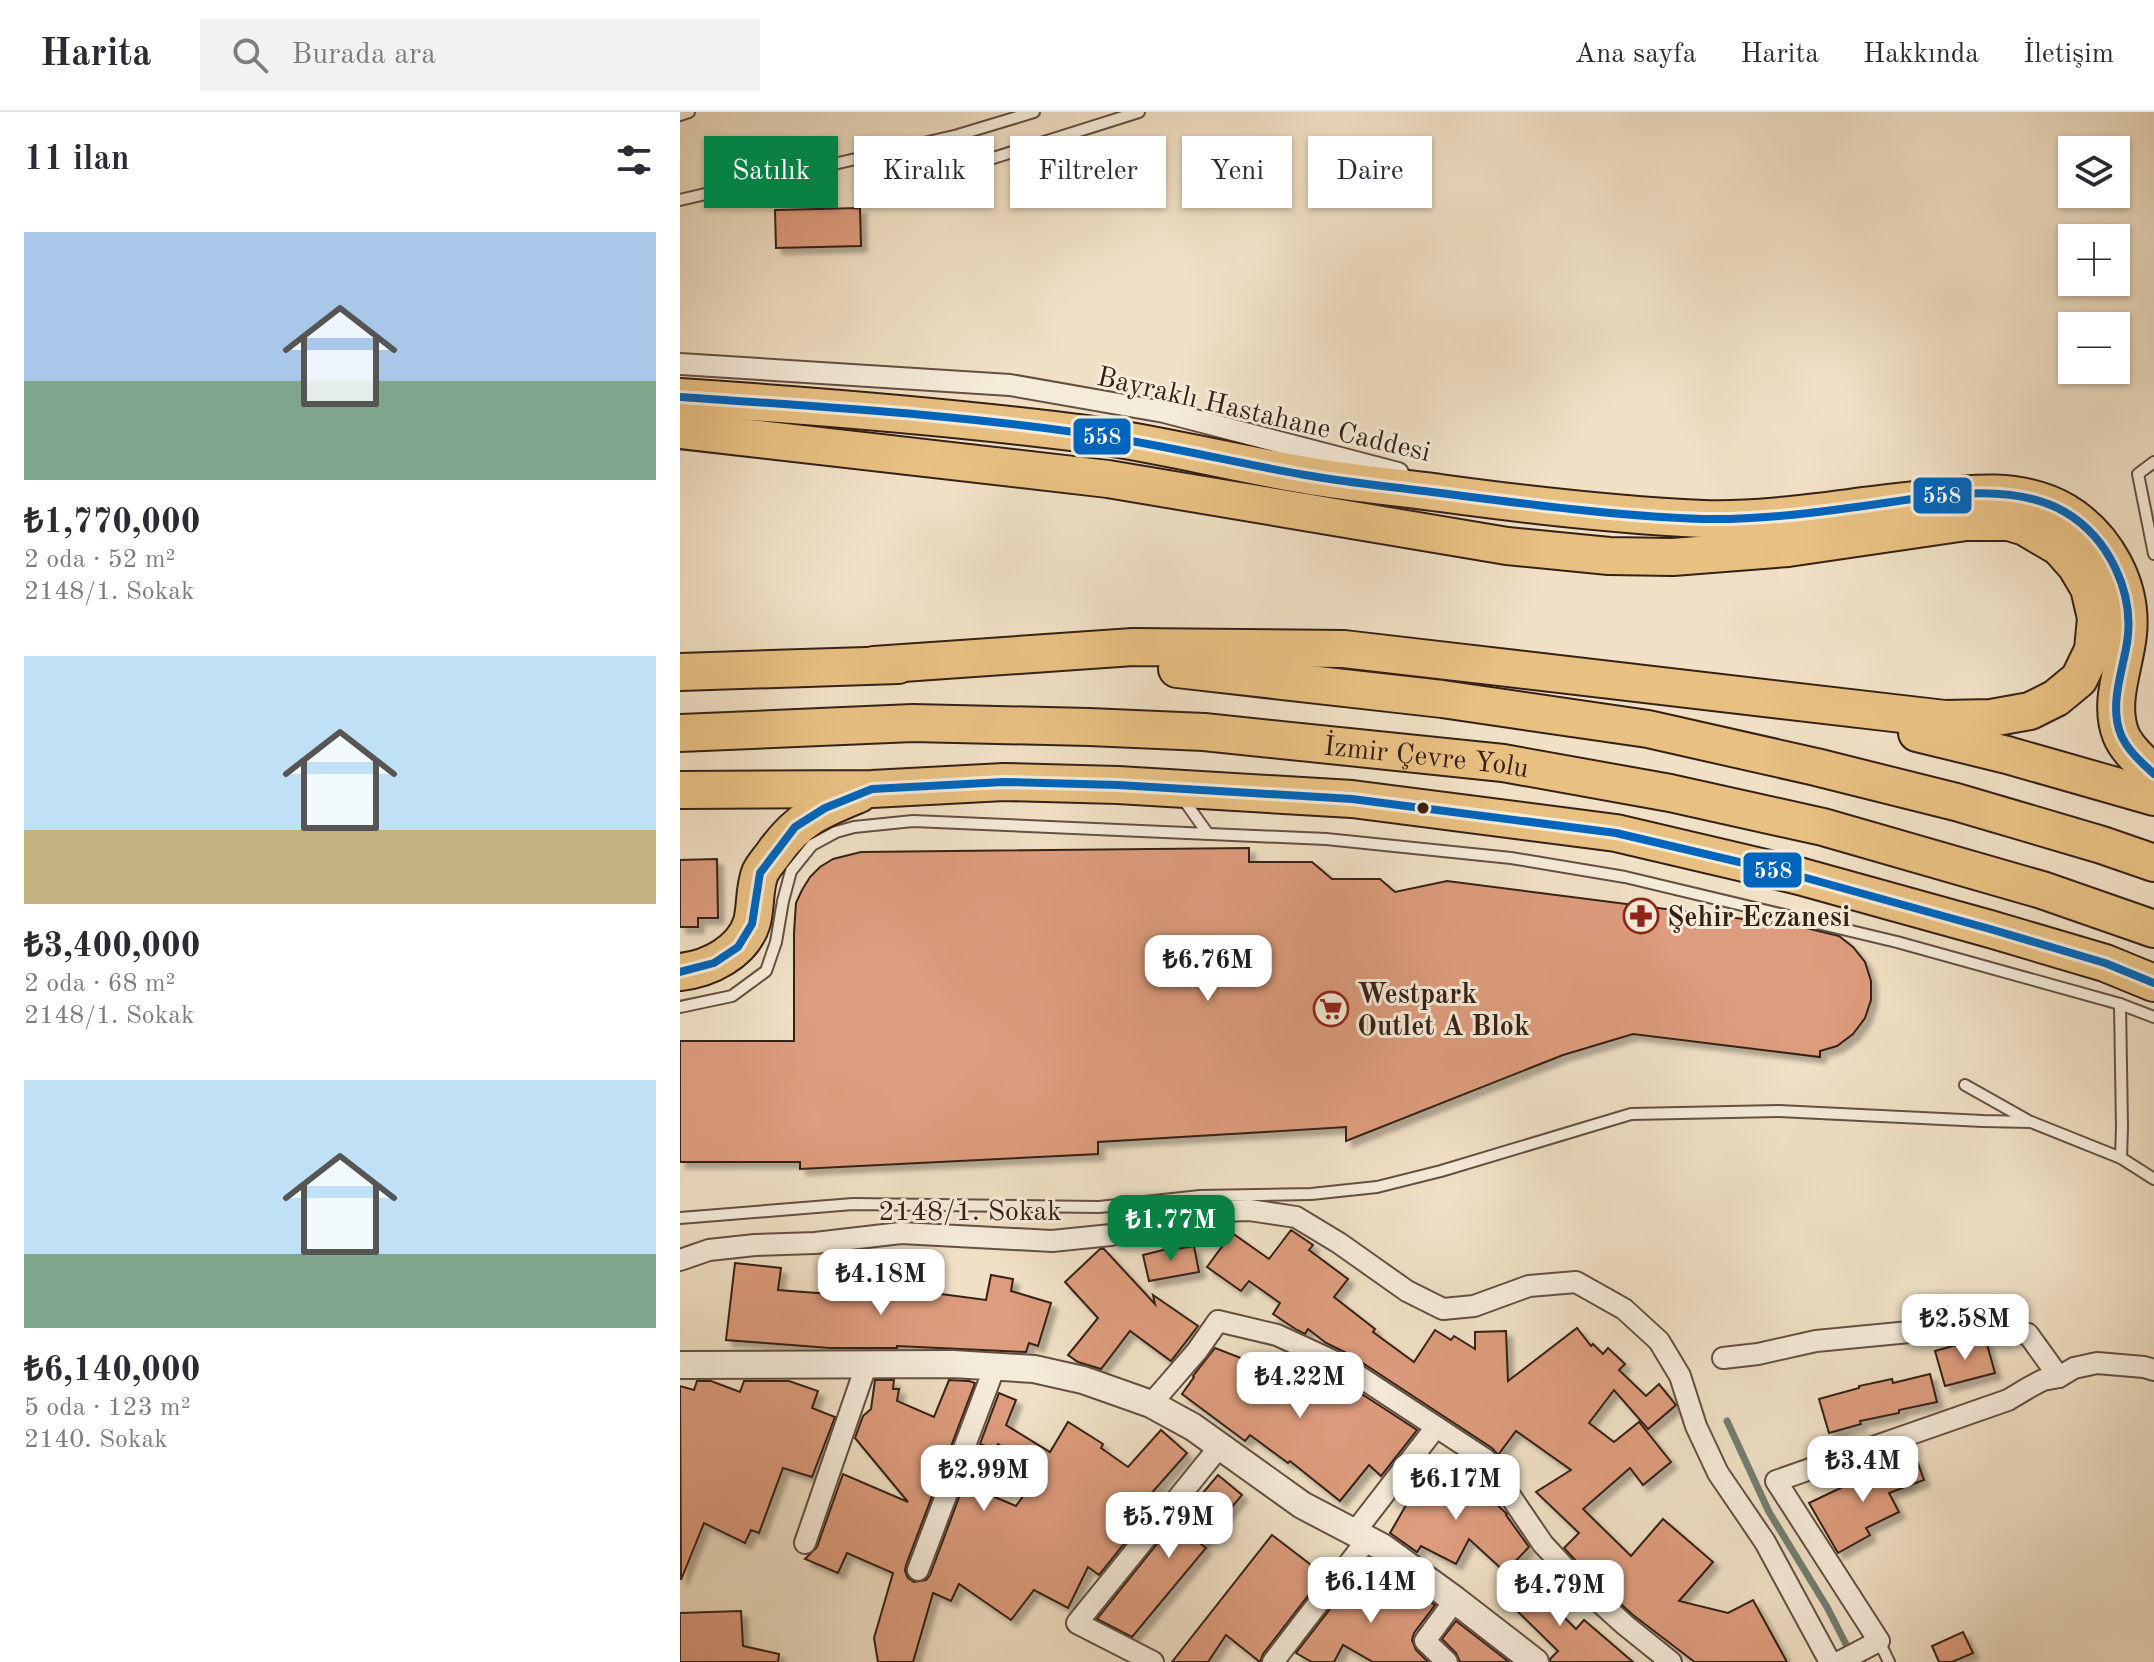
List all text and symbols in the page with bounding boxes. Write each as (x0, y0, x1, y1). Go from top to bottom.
search box (200, 19, 760, 91)
icon: search (228, 33, 272, 77)
text: Harita (40, 36, 152, 74)
text: Burada ara (292, 40, 436, 70)
text: Ana sayfa (1575, 41, 1696, 69)
text: Harita (1740, 41, 1819, 69)
text: Hakkında (1863, 41, 1979, 69)
text: İletişim (2023, 41, 2114, 69)
chip: Satılık (704, 136, 838, 208)
chip: Kiralık (854, 136, 994, 208)
chip: Filtreler (1010, 136, 1166, 208)
chip: Yeni (1182, 136, 1292, 208)
chip: Daire (1308, 136, 1432, 208)
map controls (2058, 136, 2130, 384)
button: layers (2058, 136, 2130, 208)
icon: filters (612, 138, 656, 182)
text: 11 ilan (24, 143, 130, 177)
button: + (2058, 224, 2130, 296)
icon: home (268, 284, 412, 428)
button: − (2058, 312, 2130, 384)
street label: Bayraklı Hastahane Caddesi (1094, 364, 1433, 468)
line badge: 558 (1072, 417, 1132, 456)
text: 558 (1083, 427, 1121, 449)
line badge: 558 (1912, 476, 1973, 515)
text: 558 (1923, 486, 1961, 508)
text: ₺1,770,000 (24, 506, 201, 540)
text: 2 oda · 52 m² (24, 547, 175, 573)
text: 2148/1. Sokak (24, 579, 195, 605)
icon: home (268, 708, 412, 852)
street label: İzmir Çevre Yolu (1322, 730, 1531, 784)
unlabelled marker (1415, 800, 1431, 816)
line badge: 558 (1742, 851, 1803, 889)
text: 558 (1754, 861, 1792, 883)
pharmacy icon: Şehir Eczanesi (1622, 897, 1660, 935)
place label: Şehir Eczanesi (1667, 905, 1850, 933)
text: ₺3,400,000 (24, 930, 201, 964)
pin: ₺6.76M (1143, 935, 1273, 1003)
text: ₺6.76M (1163, 948, 1253, 974)
text: 2 oda · 68 m² (24, 971, 175, 997)
place label: Westpark Outlet A Blok (1357, 982, 1530, 1042)
supermarket icon: Westpark Outlet A Blok (1312, 990, 1350, 1028)
text: 2148/1. Sokak (24, 1003, 195, 1029)
icon: home (268, 1132, 412, 1276)
pin: ₺1.77M (1106, 1195, 1236, 1263)
street label: 2148/1. Sokak (878, 1199, 1062, 1227)
text: ₺1.77M (1126, 1208, 1216, 1234)
pin: ₺4.18M (816, 1249, 946, 1317)
text: ₺4.18M (836, 1262, 926, 1288)
pin: ₺2.58M (1900, 1294, 2030, 1362)
text: ₺2.58M (1920, 1307, 2010, 1333)
pin: ₺4.22M (1235, 1352, 1365, 1420)
text: ₺6,140,000 (24, 1354, 201, 1388)
text: ₺4.22M (1255, 1365, 1345, 1391)
text: 5 oda · 123 m² (24, 1395, 191, 1421)
text: 2140. Sokak (24, 1427, 168, 1453)
pin: ₺3.4M (1807, 1436, 1919, 1504)
pin: ₺2.99M (919, 1445, 1049, 1513)
text: ₺3.4M (1825, 1449, 1901, 1475)
pin: ₺6.17M (1391, 1454, 1521, 1522)
text: ₺2.99M (939, 1458, 1029, 1484)
text: ₺6.17M (1411, 1467, 1501, 1493)
pin: ₺5.79M (1104, 1492, 1234, 1560)
text: ₺5.79M (1124, 1505, 1214, 1531)
pin: ₺6.14M (1306, 1557, 1436, 1625)
pin: ₺4.79M (1495, 1560, 1625, 1628)
text: ₺6.14M (1326, 1570, 1416, 1596)
text: ₺4.79M (1515, 1573, 1605, 1599)

